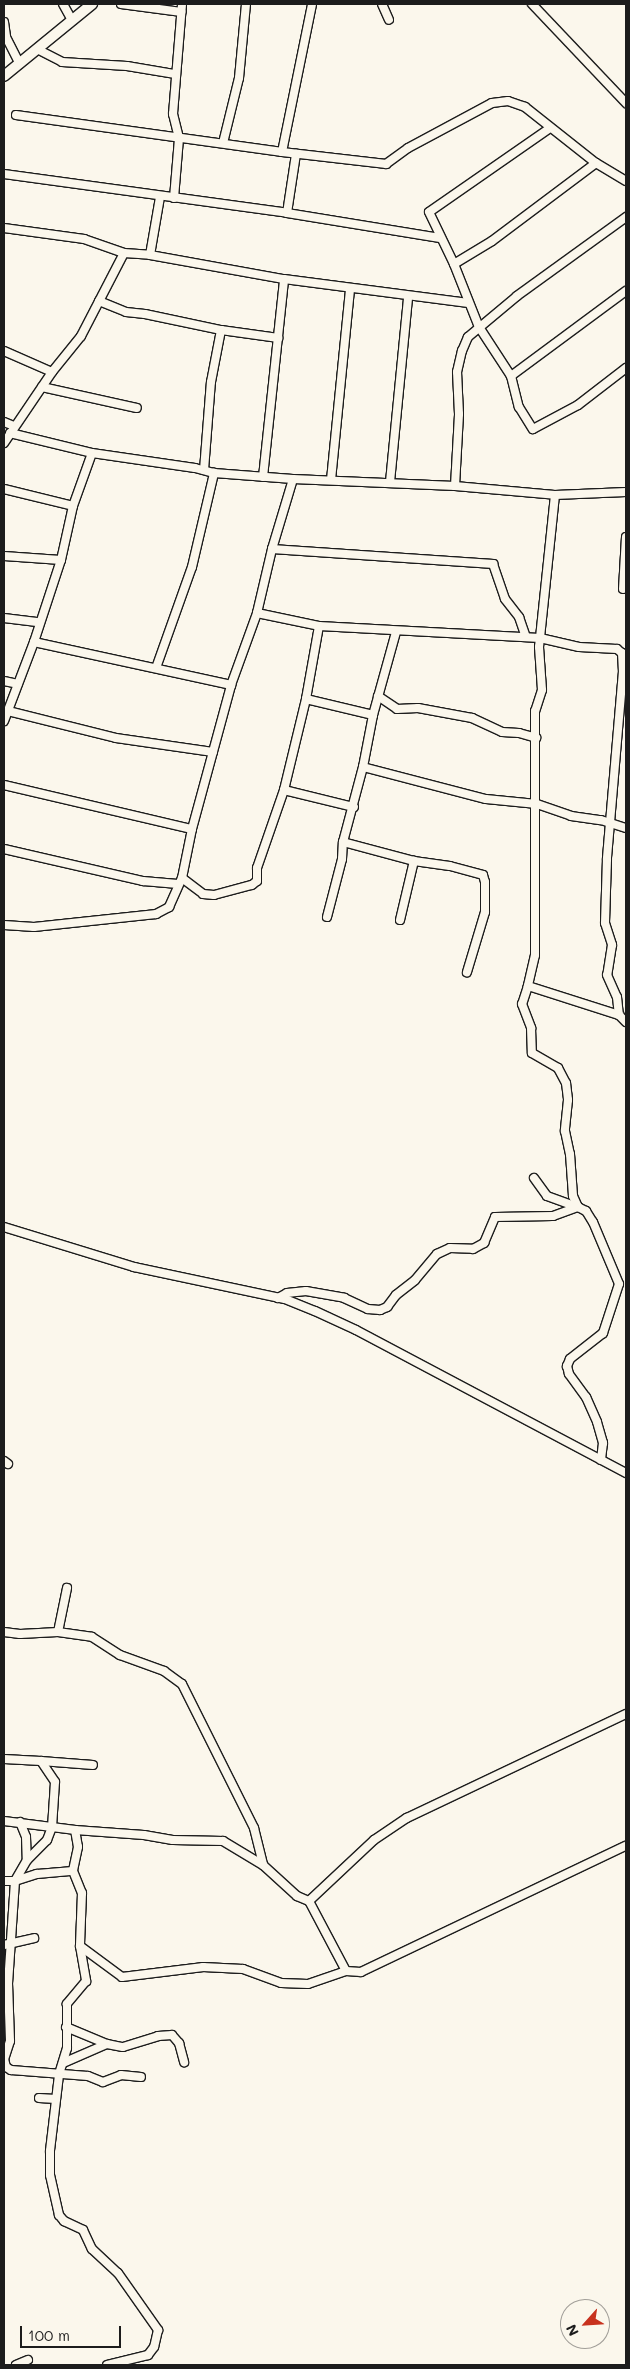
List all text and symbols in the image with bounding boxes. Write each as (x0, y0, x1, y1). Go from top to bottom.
north arrow (560, 2299, 610, 2349)
scale bar (22, 2316, 124, 2348)
text: N (561, 2321, 583, 2339)
text: 100 m (28, 2325, 70, 2345)

